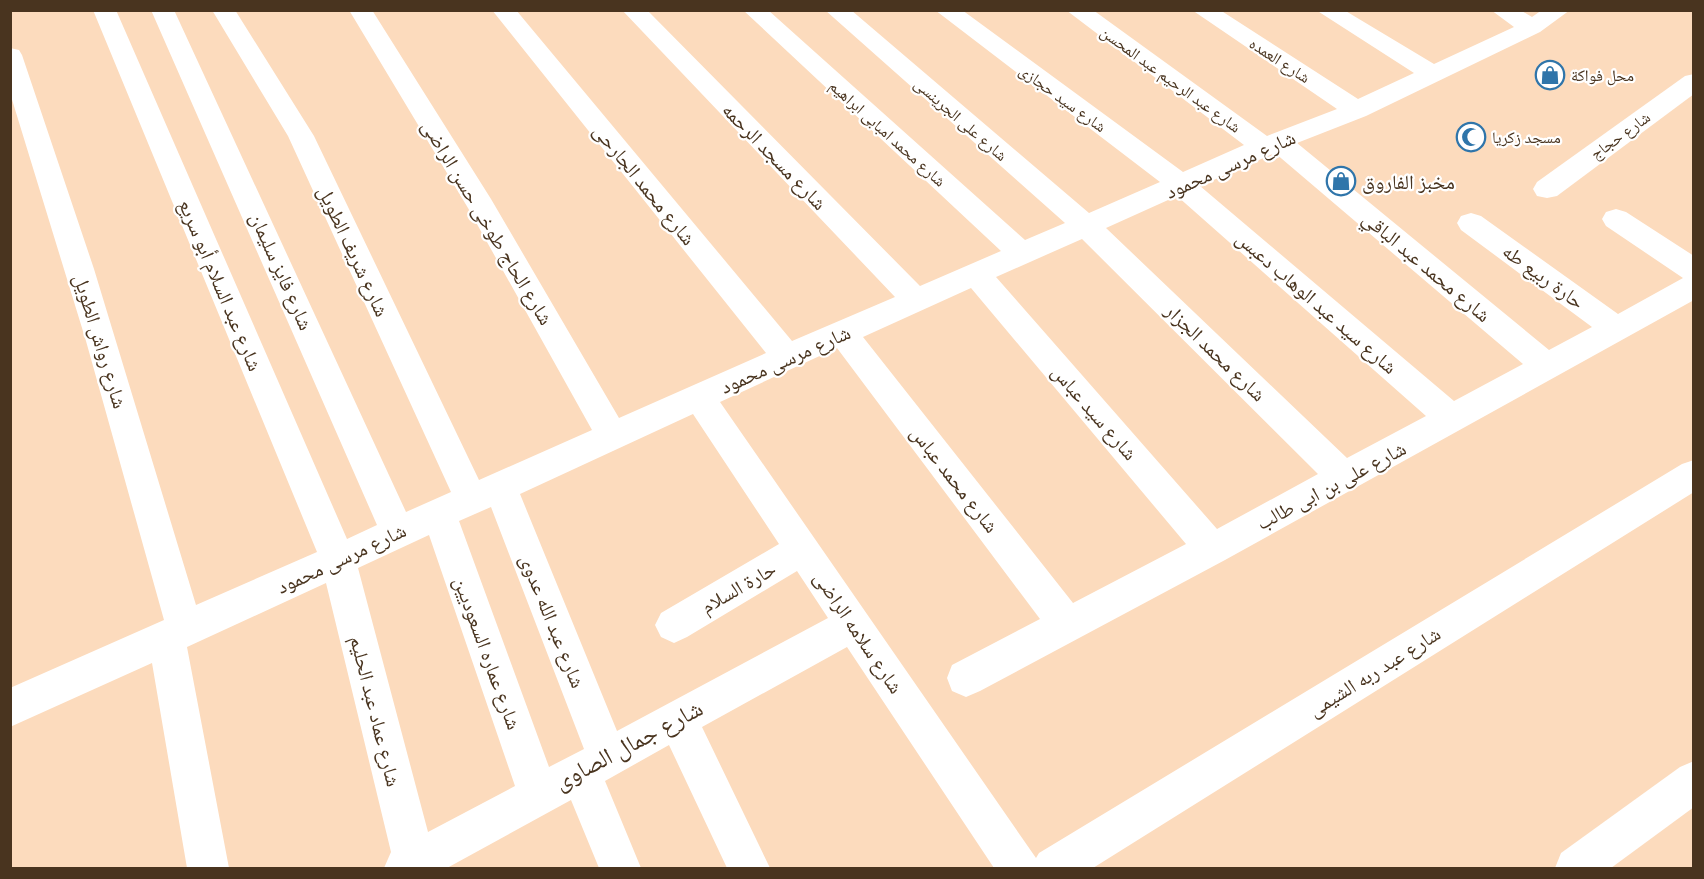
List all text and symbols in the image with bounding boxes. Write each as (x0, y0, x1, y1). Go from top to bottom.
street label: شارع عبد الرحيم عبد المحسن (1096, 21, 1245, 137)
street label: شارع العمده (1245, 33, 1314, 88)
shop icon: محل فواكة (1534, 59, 1566, 91)
street label: شارع سيد حجازى (1015, 60, 1110, 137)
place label: محل فواكة (1571, 65, 1634, 86)
street label: شارع على الجرينسى (910, 73, 1012, 166)
street label: شارع محمد امبابى ابراهيم (825, 75, 950, 191)
street label: شارع مسجد الرحمه (717, 96, 833, 216)
street label: شارع حجاج (1586, 107, 1654, 164)
street label: شارع الحاج طوخى حسن الراضى (416, 114, 560, 330)
street label: شارع محمد الجارحى (588, 118, 702, 250)
mosque icon: مسجد زكريا (1455, 121, 1487, 153)
street label: شارع مرسى محمود (1161, 123, 1299, 205)
place label: مسجد زكريا (1492, 127, 1561, 147)
shop icon: مخبز الفاروق (1325, 165, 1357, 197)
place label: مخبز الفاروق (1362, 168, 1455, 195)
street label: شارع شريف الطويل (312, 181, 396, 321)
street label: شارع عبد السلام أبو سريع (172, 195, 269, 375)
street label: شارع محمد عبد الباقي (1355, 204, 1497, 330)
street label: شارع فايز سليمان (244, 208, 320, 334)
street label: شارع سيد عبد الوهاب دعبس (1231, 224, 1403, 380)
street label: حارة ربيع طه (1498, 237, 1591, 315)
street label: شارع رواش الطويل (68, 271, 134, 411)
street label: شارع محمد الجزار (1159, 296, 1272, 407)
street label: شارع مرسى محمود (716, 318, 854, 400)
street label: شارع سيد عباس (1046, 358, 1144, 466)
street label: شارع محمد عباس (905, 420, 1005, 538)
street label: شارع على بن ابى طالب (1252, 434, 1410, 536)
street label: شارع مرسى محمود (272, 516, 410, 600)
street label: شارع عبد الله عدوى (514, 550, 592, 692)
street label: حارة السلام (695, 555, 781, 620)
street label: شارع سلامه الراضى (808, 565, 910, 699)
street label: شارع عماره السعوديين (448, 573, 528, 733)
street label: شارع عبد ربه الشيمى (1303, 619, 1445, 723)
street label: شارع عماد عبد الحليم (343, 633, 408, 789)
street label: شارع جمال الصاوى (548, 691, 708, 797)

